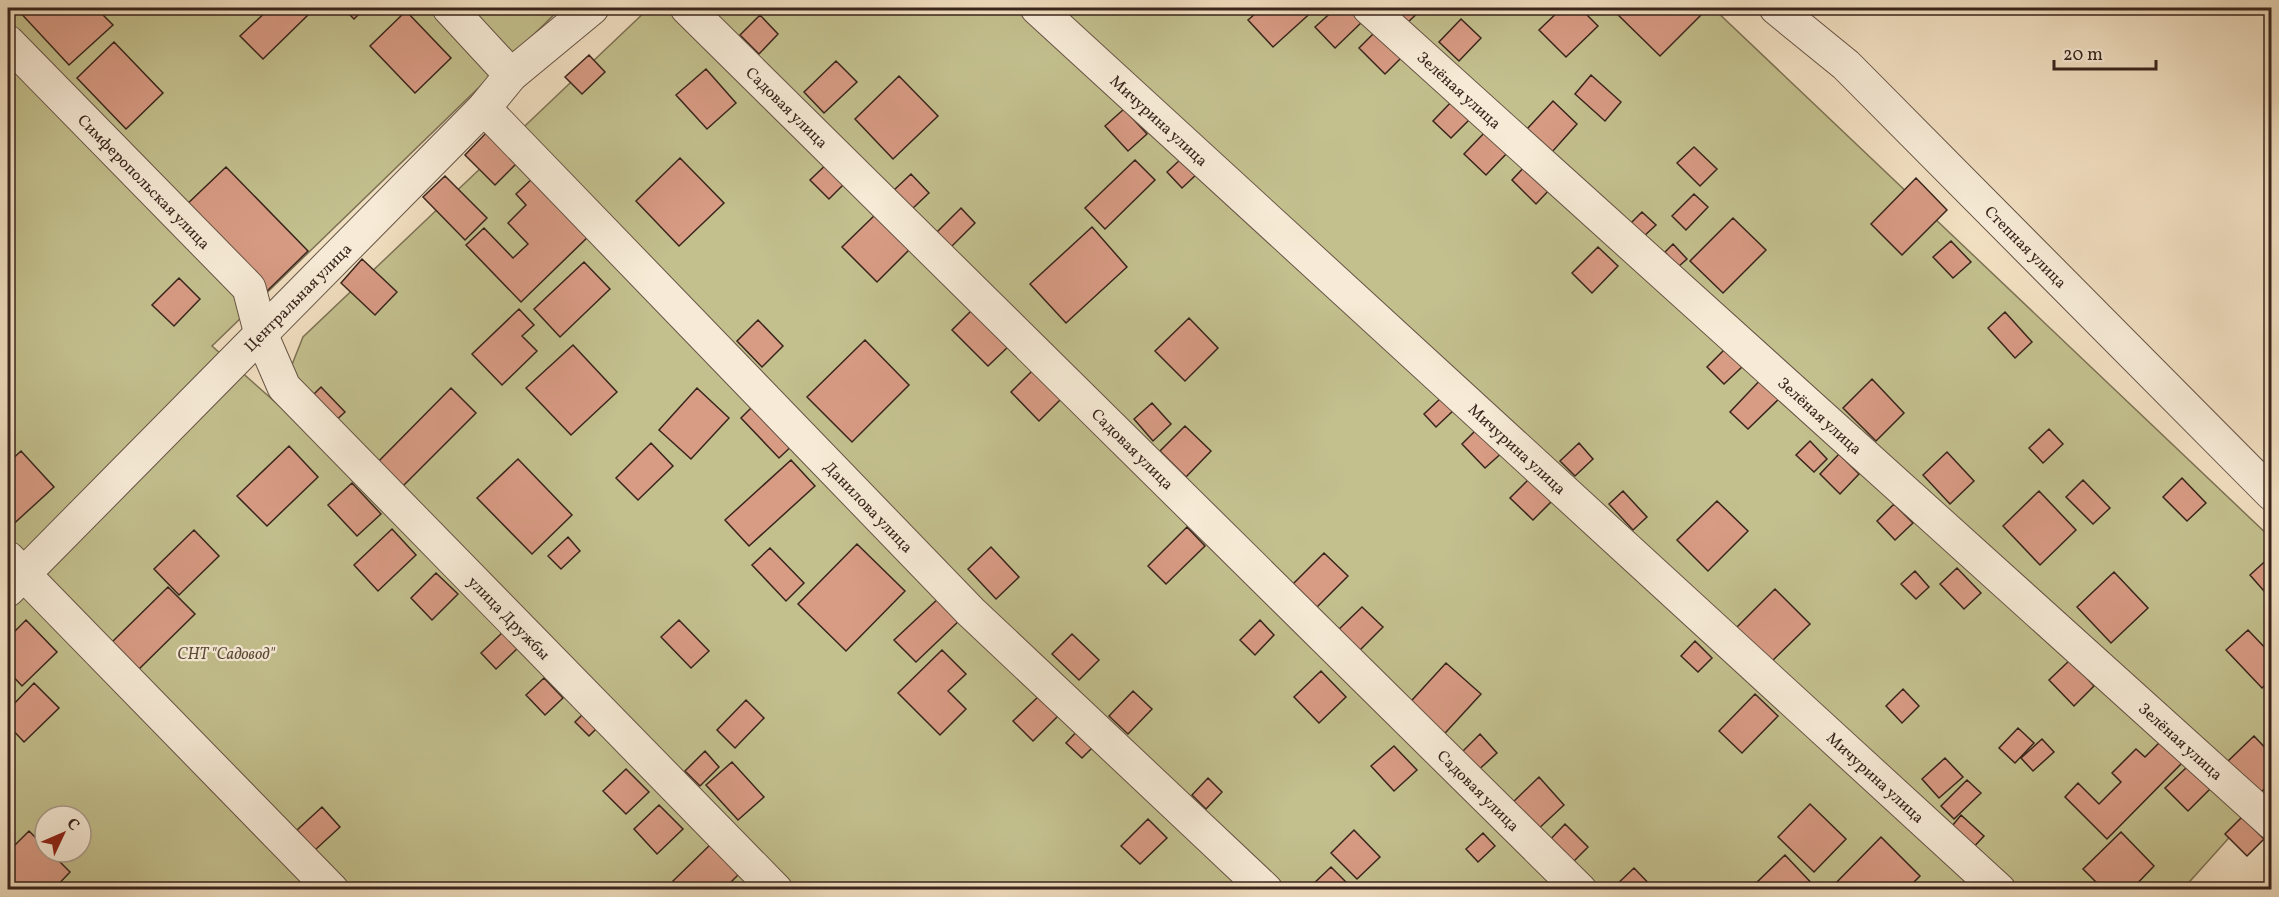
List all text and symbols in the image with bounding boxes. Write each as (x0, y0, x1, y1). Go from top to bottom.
scale bar (2054, 33, 2156, 71)
text: 20 m (2063, 43, 2103, 68)
street label: Зелёная улица (1411, 47, 1505, 135)
street label: Садовая улица (740, 63, 832, 154)
street label: Мичурина улица (1104, 71, 1212, 172)
street label: Симферопольская улица (72, 110, 214, 255)
street label: Степная улица (1979, 202, 2071, 294)
street label: Центральная улица (240, 239, 358, 358)
street label: Зелёная улица (1772, 373, 1866, 461)
street label: Мичурина улица (1462, 400, 1570, 501)
street label: Садовая улица (1086, 404, 1178, 496)
street label: Данилова улица (818, 457, 917, 559)
street label: улица Дружбы (462, 572, 554, 666)
park label: СНТ "Садовод" (177, 644, 275, 666)
street label: Зелёная улица (2133, 699, 2227, 786)
street label: Мичурина улица (1821, 728, 1928, 829)
street label: Садовая улица (1431, 746, 1524, 837)
north arrow (33, 804, 93, 864)
text: С (61, 814, 84, 836)

